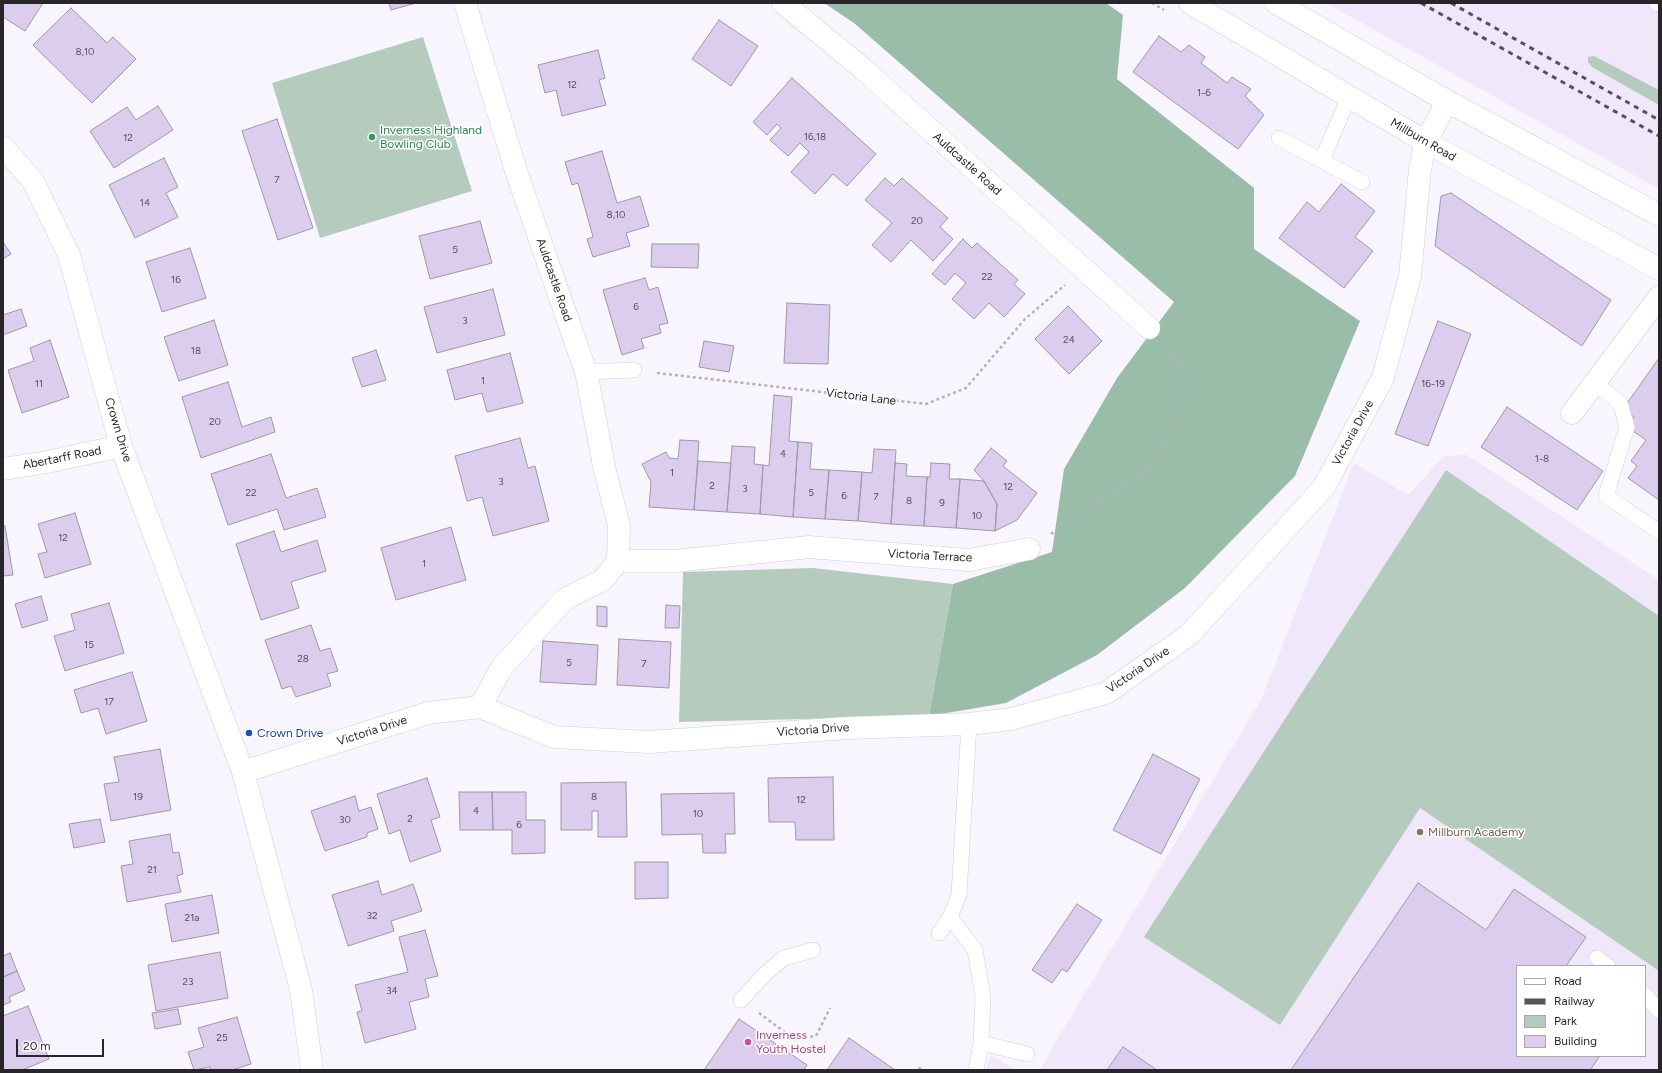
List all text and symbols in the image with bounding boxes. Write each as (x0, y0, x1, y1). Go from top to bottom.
house number: 8,10 (76, 46, 94, 58)
house number: 12 (567, 79, 577, 91)
house number: 1-6 (1197, 87, 1211, 99)
street label: Millburn Road (1388, 115, 1458, 165)
place label: Inverness Highland Bowling Club (380, 123, 482, 151)
street label: Auldcastle Road (930, 130, 1004, 198)
house number: 16,18 (804, 131, 826, 143)
house number: 12 (123, 132, 133, 144)
marker: Inverness Highland Bowling Club (367, 132, 377, 142)
house number: 7 (274, 174, 280, 186)
house number: 14 (140, 197, 150, 209)
house number: 8,10 (607, 209, 625, 221)
house number: 20 (911, 215, 923, 227)
street label: Auldcastle Road (533, 237, 575, 323)
house number: 5 (452, 244, 458, 256)
house number: 22 (981, 271, 993, 283)
house number: 16 (171, 274, 181, 286)
house number: 6 (633, 301, 639, 313)
house number: 3 (462, 315, 468, 327)
house number: 24 (1063, 334, 1075, 346)
house number: 18 (191, 345, 201, 357)
house number: 1 (481, 375, 485, 387)
house number: 11 (35, 378, 43, 390)
house number: 16-19 (1421, 378, 1445, 390)
street label: Victoria Lane (825, 386, 897, 408)
street label: Crown Drive (101, 396, 135, 464)
street label: Victoria Drive (1329, 398, 1377, 468)
house number: 20 (209, 416, 221, 428)
street label: Abertarff Road (21, 443, 103, 473)
house number: 4 (780, 448, 786, 460)
house number: 1-8 (1535, 453, 1549, 465)
house number: 1 (670, 467, 674, 479)
house number: 3 (498, 476, 504, 488)
house number: 2 (709, 480, 715, 492)
house number: 12 (1003, 481, 1013, 493)
house number: 3 (742, 483, 748, 495)
house number: 22 (245, 487, 257, 499)
house number: 5 (808, 487, 814, 499)
house number: 6 (841, 490, 847, 502)
house number: 7 (873, 491, 879, 503)
house number: 8 (906, 495, 912, 507)
house number: 9 (939, 497, 945, 509)
house number: 10 (972, 510, 982, 522)
house number: 12 (58, 532, 68, 544)
street label: Victoria Terrace (887, 547, 973, 565)
house number: 1 (422, 558, 426, 570)
house number: 15 (84, 639, 94, 651)
street label: Victoria Drive (1104, 644, 1172, 696)
house number: 28 (297, 653, 309, 665)
house number: 5 (566, 657, 572, 669)
house number: 7 (641, 658, 647, 670)
house number: 17 (104, 696, 114, 708)
street label: Victoria Drive (335, 713, 409, 749)
street label: Victoria Drive (776, 720, 850, 740)
place label: Crown Drive (257, 726, 323, 740)
marker: Crown Drive (244, 728, 254, 738)
house number: 19 (133, 791, 143, 803)
house number: 8 (591, 791, 597, 803)
house number: 12 (796, 794, 806, 806)
house number: 4 (473, 805, 479, 817)
house number: 10 (693, 808, 703, 820)
house number: 2 (407, 813, 413, 825)
house number: 30 (339, 814, 351, 826)
house number: 6 (516, 819, 522, 831)
place label: Millburn Academy (1428, 825, 1524, 839)
marker: Millburn Academy (1415, 827, 1425, 837)
house number: 21 (147, 864, 157, 876)
house number: 32 (366, 910, 378, 922)
house number: 21a (185, 912, 199, 924)
legend (1516, 965, 1646, 1057)
text: Road (1554, 974, 1582, 988)
house number: 23 (182, 976, 194, 988)
house number: 34 (386, 985, 398, 997)
text: Railway (1554, 994, 1595, 1008)
text: Park (1554, 1014, 1577, 1028)
place label: Inverness Youth Hostel (756, 1028, 826, 1056)
scale bar (18, 1031, 106, 1057)
house number: 25 (216, 1032, 228, 1044)
text: Building (1554, 1034, 1597, 1048)
marker: Inverness Youth Hostel (743, 1037, 753, 1047)
text: 20 m (23, 1039, 51, 1053)

